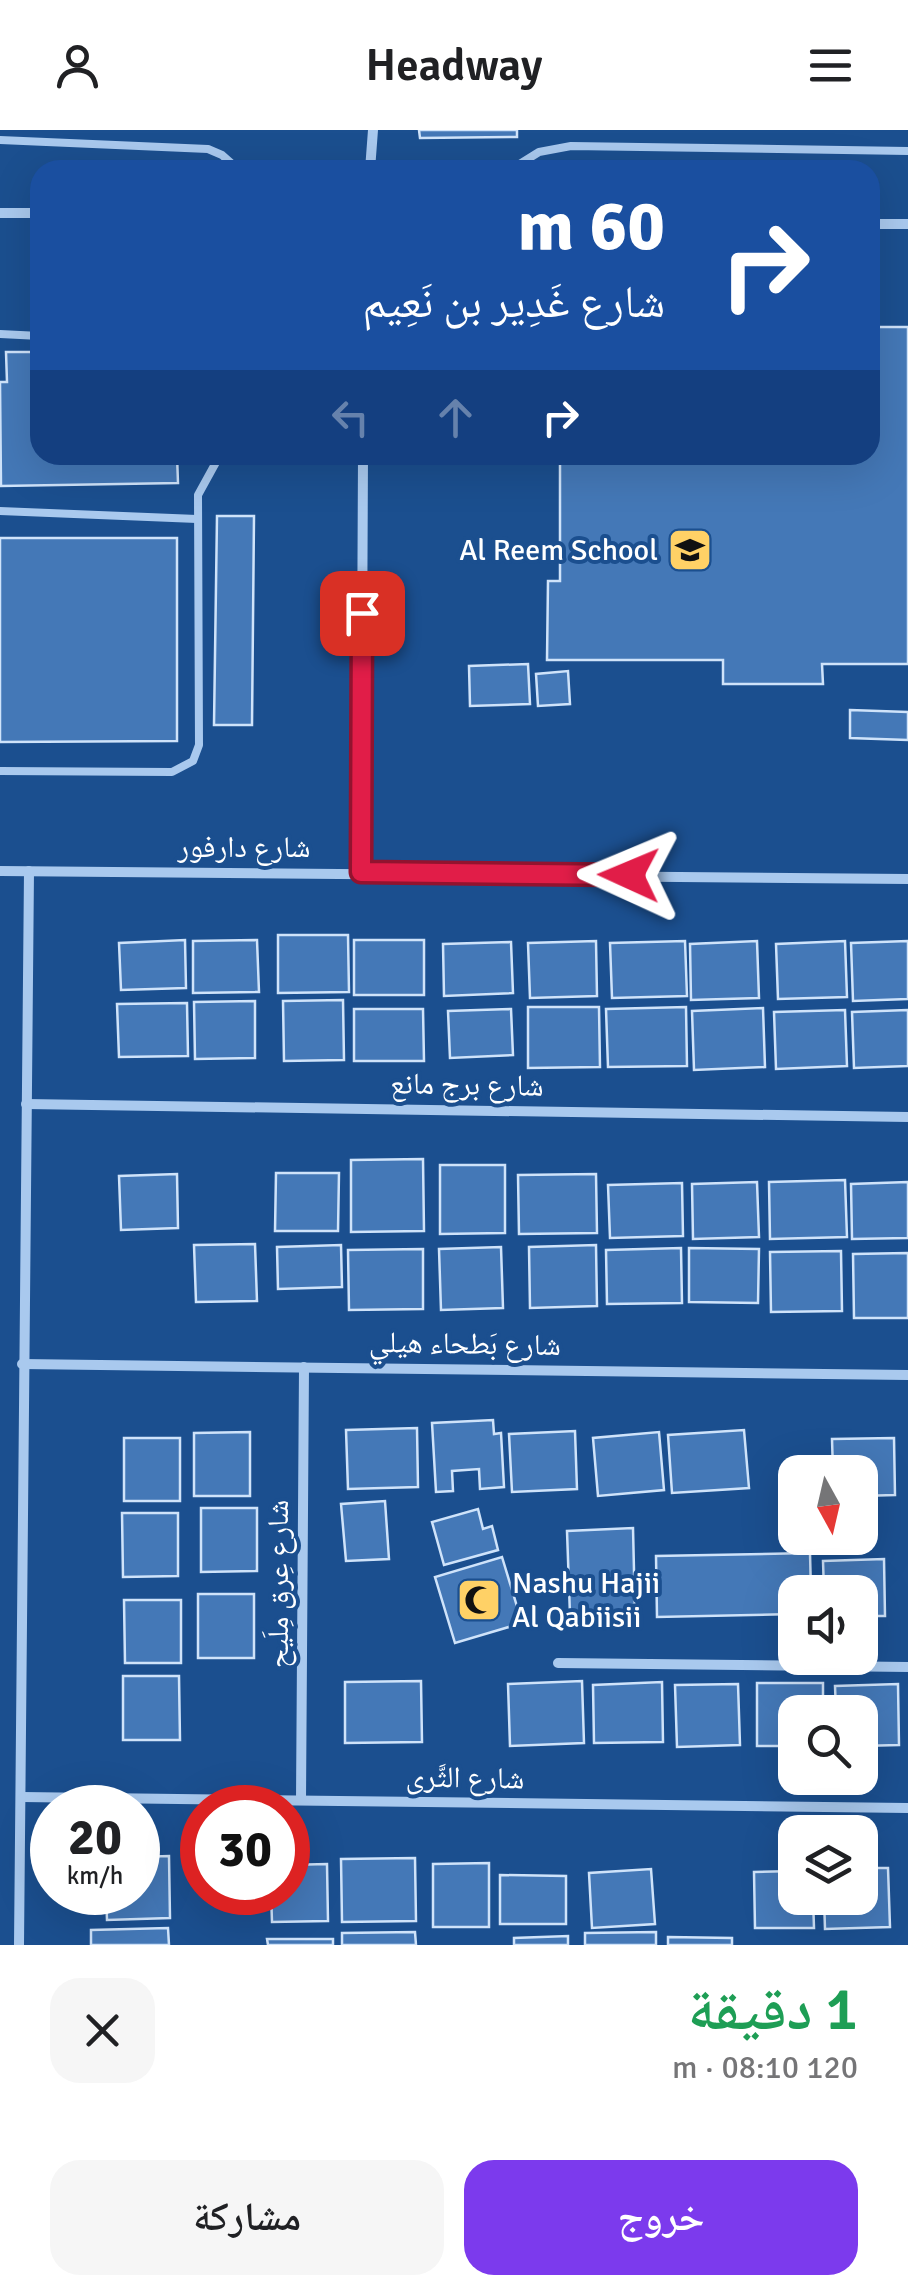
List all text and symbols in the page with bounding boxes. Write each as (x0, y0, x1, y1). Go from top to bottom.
icon: person (50, 38, 105, 93)
text: Headway (366, 38, 542, 93)
icon: menu (803, 38, 858, 93)
text: 60 m (517, 183, 665, 269)
icon: right (700, 200, 830, 330)
text: شارع غَدِير بن نَعِيم (362, 275, 665, 330)
icon: left (323, 390, 378, 445)
icon: ahead (428, 390, 483, 445)
icon: right (533, 390, 588, 445)
school or university icon: Al Reem School (667, 527, 713, 573)
place label: Al Reem School (459, 532, 658, 569)
pin (320, 571, 405, 656)
icon: arrive (335, 586, 390, 641)
position arrow (577, 823, 681, 927)
street label: شارع دارفور (177, 829, 311, 866)
street label: شارع برج مانع (390, 1065, 544, 1105)
street label: شارع بَطحاء هيلي (369, 1324, 561, 1369)
north arrow (778, 1455, 878, 1555)
map controls (778, 1455, 878, 1915)
street label: شارع عِرق مِلَيح (260, 1500, 297, 1668)
place label: Nashu Hajii Al Qabiisii (512, 1565, 660, 1636)
button: sound (778, 1575, 878, 1675)
mosque icon: Nashu Hajii Al Qabiisii (456, 1577, 502, 1623)
button: search (778, 1695, 878, 1795)
street label: شارع الثَّرى (405, 1758, 525, 1798)
speed limit sign: 30 (180, 1785, 310, 1915)
text: 20 (68, 1807, 122, 1869)
button: layers (778, 1815, 878, 1915)
text: km/h (67, 1860, 123, 1891)
text: 1 دقيقة (688, 1973, 858, 2047)
button: close (50, 1978, 155, 2083)
text: 120 m · 08:10 (672, 2048, 858, 2087)
button: مشاركة (50, 2160, 444, 2275)
button: خروج (464, 2160, 858, 2275)

